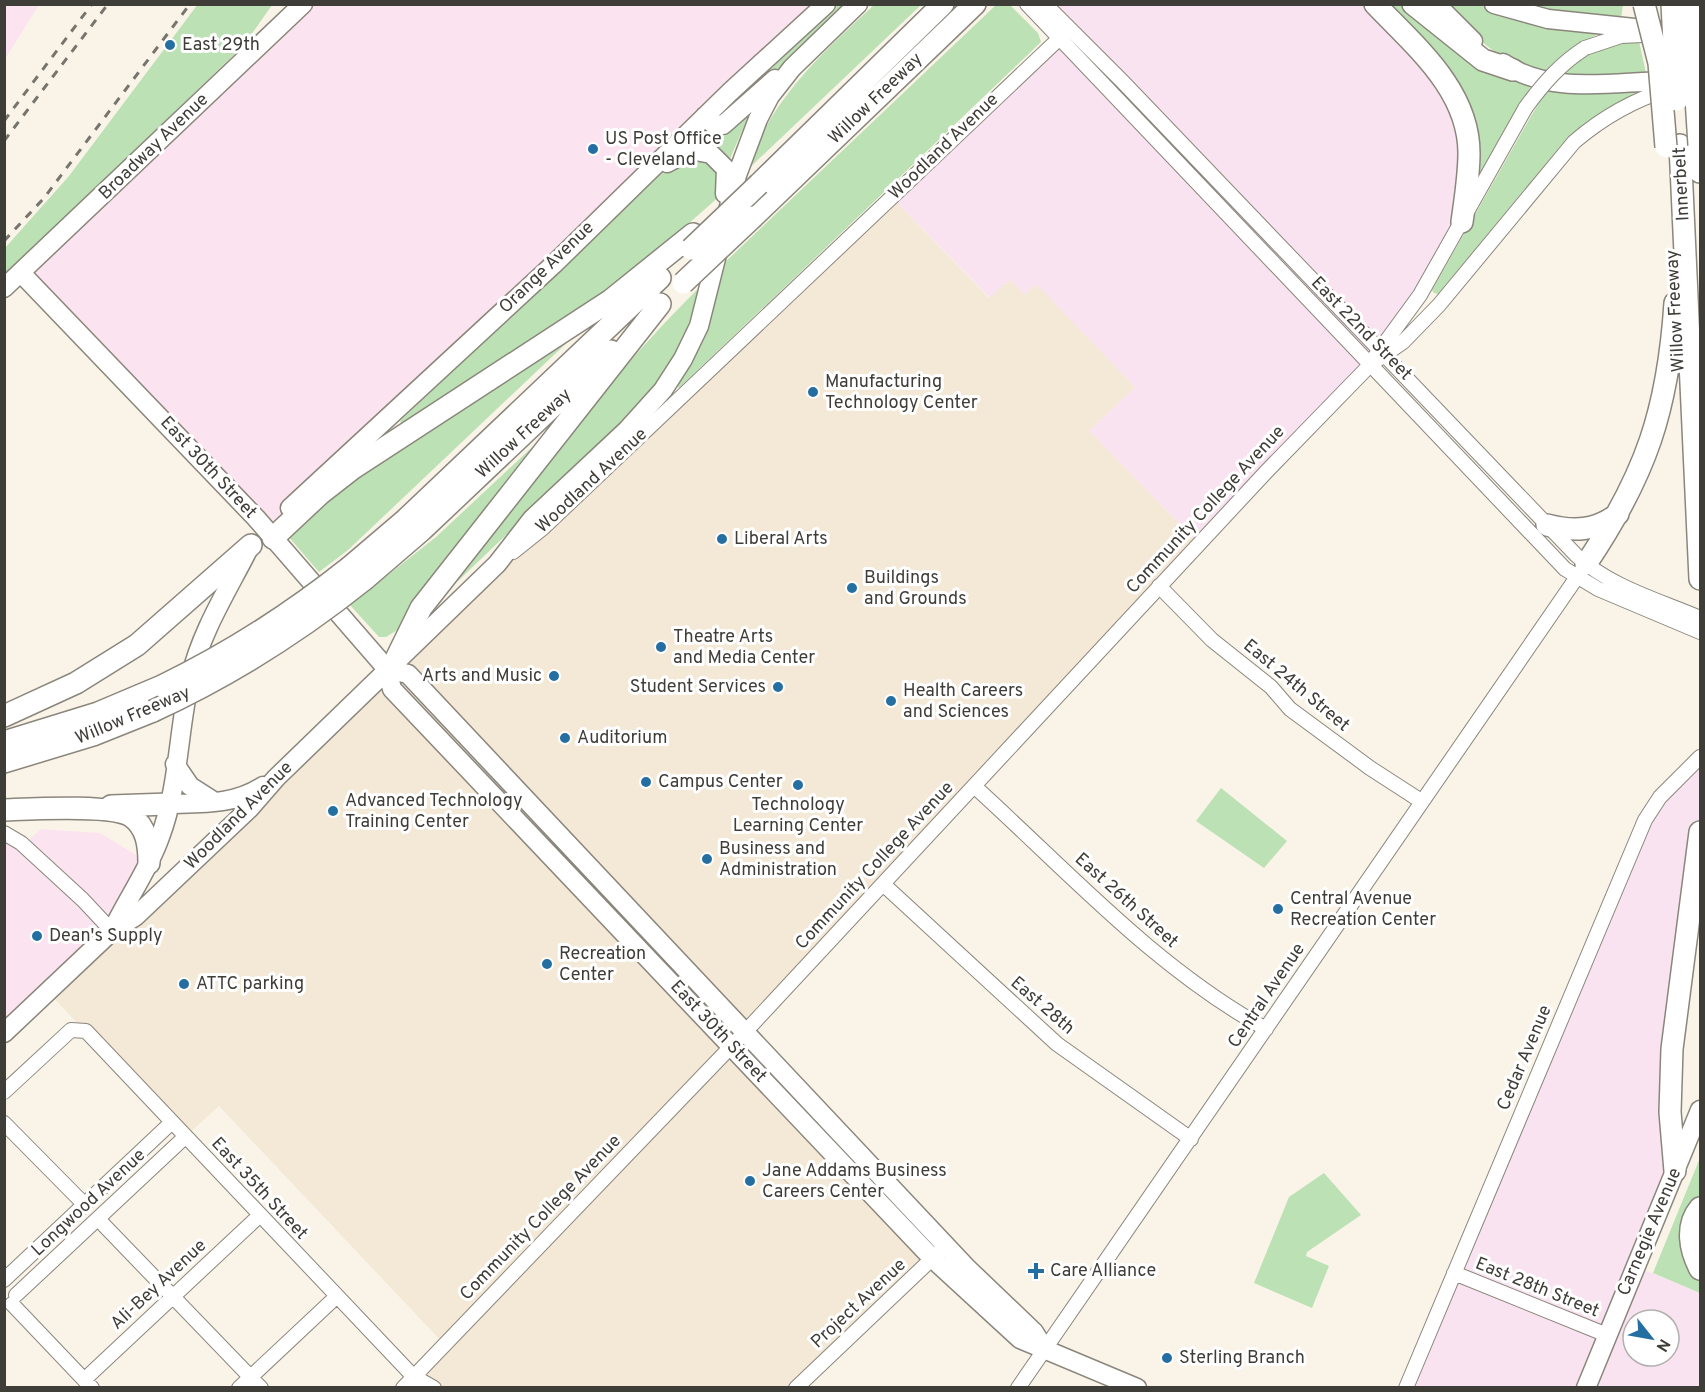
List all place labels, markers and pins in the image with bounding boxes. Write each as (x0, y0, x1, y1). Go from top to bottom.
place label: East 29th (182, 34, 260, 57)
marker: East 29th (163, 38, 177, 52)
place label: US Post Office - Cleveland (605, 128, 722, 172)
marker: US Post Office - Cleveland (586, 142, 600, 156)
place label: Manufacturing Technology Center (825, 371, 978, 415)
marker: Manufacturing Technology Center (806, 385, 820, 399)
place label: Liberal Arts (734, 528, 828, 551)
marker: Liberal Arts (715, 532, 729, 546)
place label: Buildings and Grounds (864, 567, 967, 611)
marker: Buildings and Grounds (845, 581, 859, 595)
place label: Theatre Arts and Media Center (673, 626, 815, 670)
marker: Theatre Arts and Media Center (654, 640, 668, 654)
place label: Arts and Music (422, 665, 542, 688)
marker: Arts and Music (547, 669, 561, 683)
place label: Student Services (630, 676, 766, 699)
marker: Student Services (771, 680, 785, 694)
place label: Health Careers and Sciences (903, 680, 1023, 724)
marker: Health Careers and Sciences (884, 694, 898, 708)
place label: Auditorium (577, 727, 667, 750)
marker: Auditorium (558, 731, 572, 745)
place label: Campus Center (658, 771, 783, 794)
marker: Campus Center (639, 775, 653, 789)
marker: Technology Learning Center (791, 778, 805, 792)
place label: Advanced Technology Training Center (345, 790, 522, 834)
place label: Technology Learning Center (733, 794, 863, 838)
marker: Advanced Technology Training Center (326, 804, 340, 818)
place label: Business and Administration (719, 838, 837, 882)
marker: Business and Administration (700, 852, 714, 866)
place label: Central Avenue Recreation Center (1290, 888, 1436, 932)
marker: Central Avenue Recreation Center (1271, 902, 1285, 916)
place label: Dean's Supply (49, 925, 163, 948)
marker: Dean's Supply (30, 929, 44, 943)
place label: Recreation Center (559, 943, 646, 987)
marker: Recreation Center (540, 957, 554, 971)
place label: ATTC parking (196, 973, 304, 996)
marker: ATTC parking (177, 977, 191, 991)
place label: Jane Addams Business Careers Center (762, 1160, 947, 1204)
marker: Jane Addams Business Careers Center (743, 1174, 757, 1188)
place label: Care Alliance (1050, 1260, 1156, 1283)
marker: Care Alliance (1027, 1262, 1045, 1280)
place label: Sterling Branch (1179, 1347, 1305, 1370)
marker: Sterling Branch (1160, 1351, 1174, 1365)

